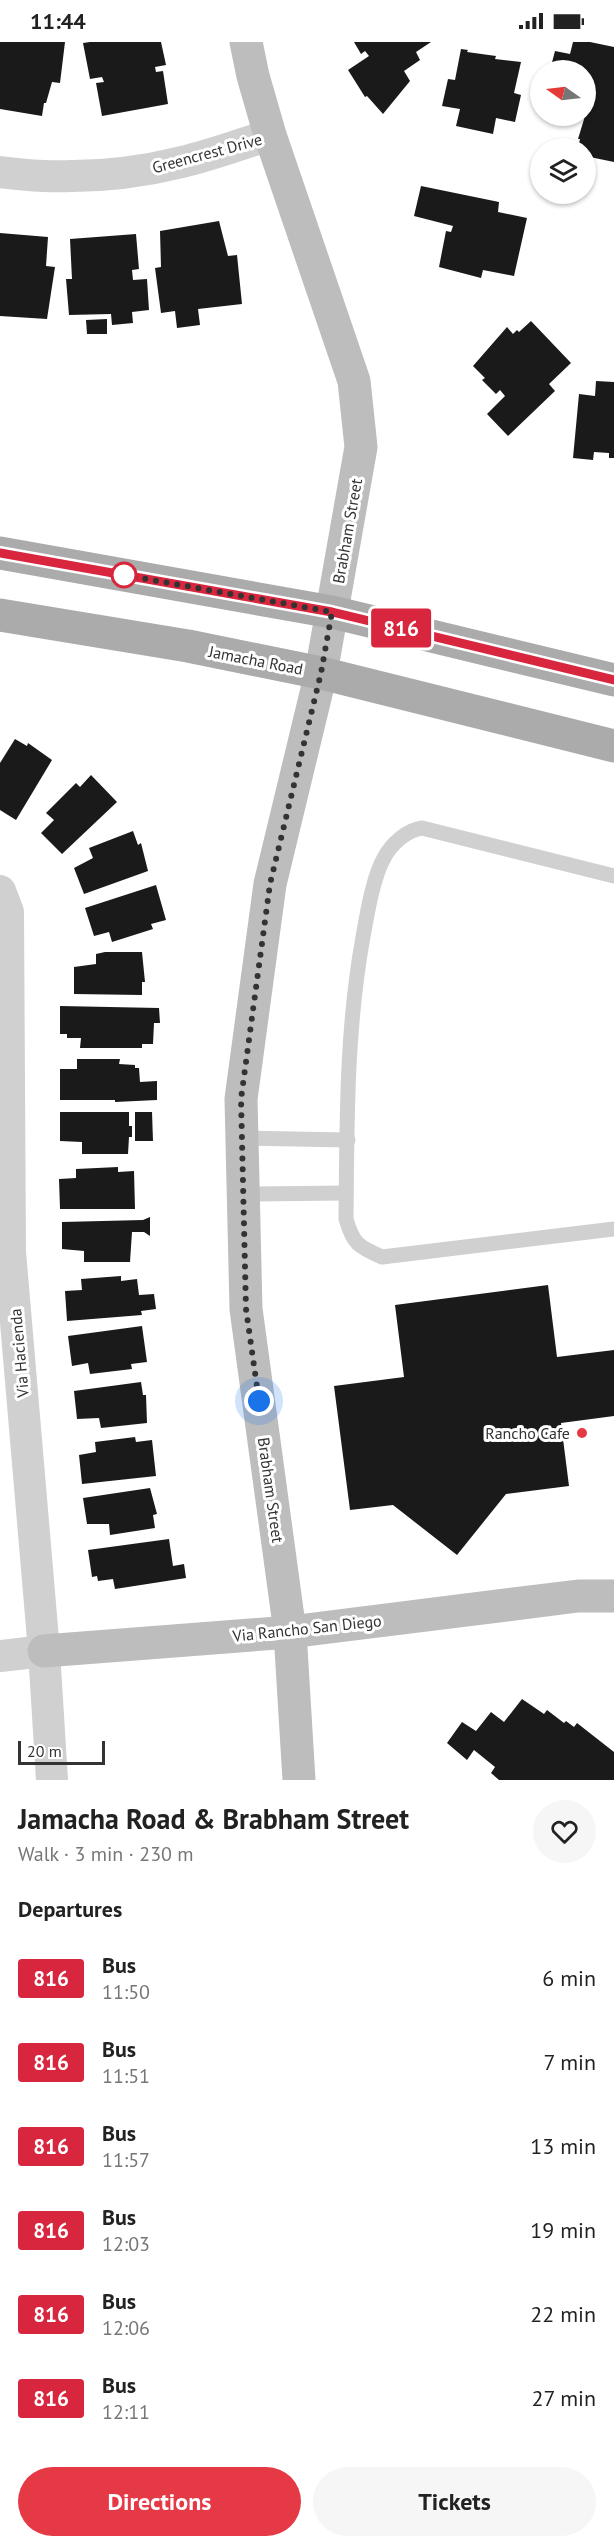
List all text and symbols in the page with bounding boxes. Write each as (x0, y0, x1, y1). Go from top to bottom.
text: 11:44 (30, 7, 86, 35)
north arrow (530, 60, 596, 126)
map controls (530, 60, 596, 204)
street label: Greencrest Drive (150, 129, 264, 177)
button: layers (530, 138, 596, 204)
street label: Brabham Street (328, 476, 366, 585)
unlabelled marker (111, 562, 137, 588)
line badge: 816 (366, 608, 436, 648)
text: 816 (383, 615, 419, 642)
street label: Jamacha Road (206, 641, 305, 679)
street label: Via Hacienda (5, 1308, 33, 1399)
your location (244, 1386, 274, 1416)
place label: Rancho Cafe (485, 1423, 570, 1443)
marker: Rancho Cafe (575, 1426, 589, 1440)
street label: Brabham Street (254, 1436, 288, 1545)
street label: Via Rancho San Diego (230, 1610, 383, 1646)
scale bar (18, 1738, 105, 1766)
text: 20 m (27, 1741, 62, 1761)
text: Jamacha Road & Brabham Street (18, 1800, 409, 1837)
button: heart (533, 1800, 596, 1863)
text: Walk · 3 min · 230 m (18, 1841, 194, 1867)
text: Departures (18, 1895, 122, 1923)
text: Bus (102, 1951, 136, 1979)
text: 6 min (542, 1964, 596, 1992)
text: 816 (33, 1965, 69, 1992)
text: 11:50 (102, 1979, 150, 2005)
text: Bus (102, 2035, 136, 2063)
text: 7 min (544, 2048, 596, 2076)
text: 816 (33, 2049, 69, 2076)
text: 11:51 (102, 2063, 150, 2089)
text: Bus (102, 2119, 136, 2147)
text: 13 min (530, 2132, 596, 2160)
text: 816 (33, 2133, 69, 2160)
text: 11:57 (102, 2147, 150, 2173)
text: Bus (102, 2203, 136, 2231)
text: 19 min (530, 2216, 596, 2244)
text: 816 (33, 2217, 69, 2244)
text: 12:03 (102, 2231, 150, 2257)
text: Bus (102, 2287, 136, 2315)
text: 22 min (530, 2300, 596, 2328)
text: 816 (33, 2301, 69, 2328)
text: 12:06 (102, 2315, 150, 2341)
text: Bus (102, 2371, 136, 2399)
text: 27 min (532, 2384, 596, 2412)
text: 816 (33, 2385, 69, 2412)
text: 12:11 (102, 2399, 150, 2425)
button: Directions (18, 2467, 301, 2536)
button: Tickets (313, 2467, 596, 2536)

